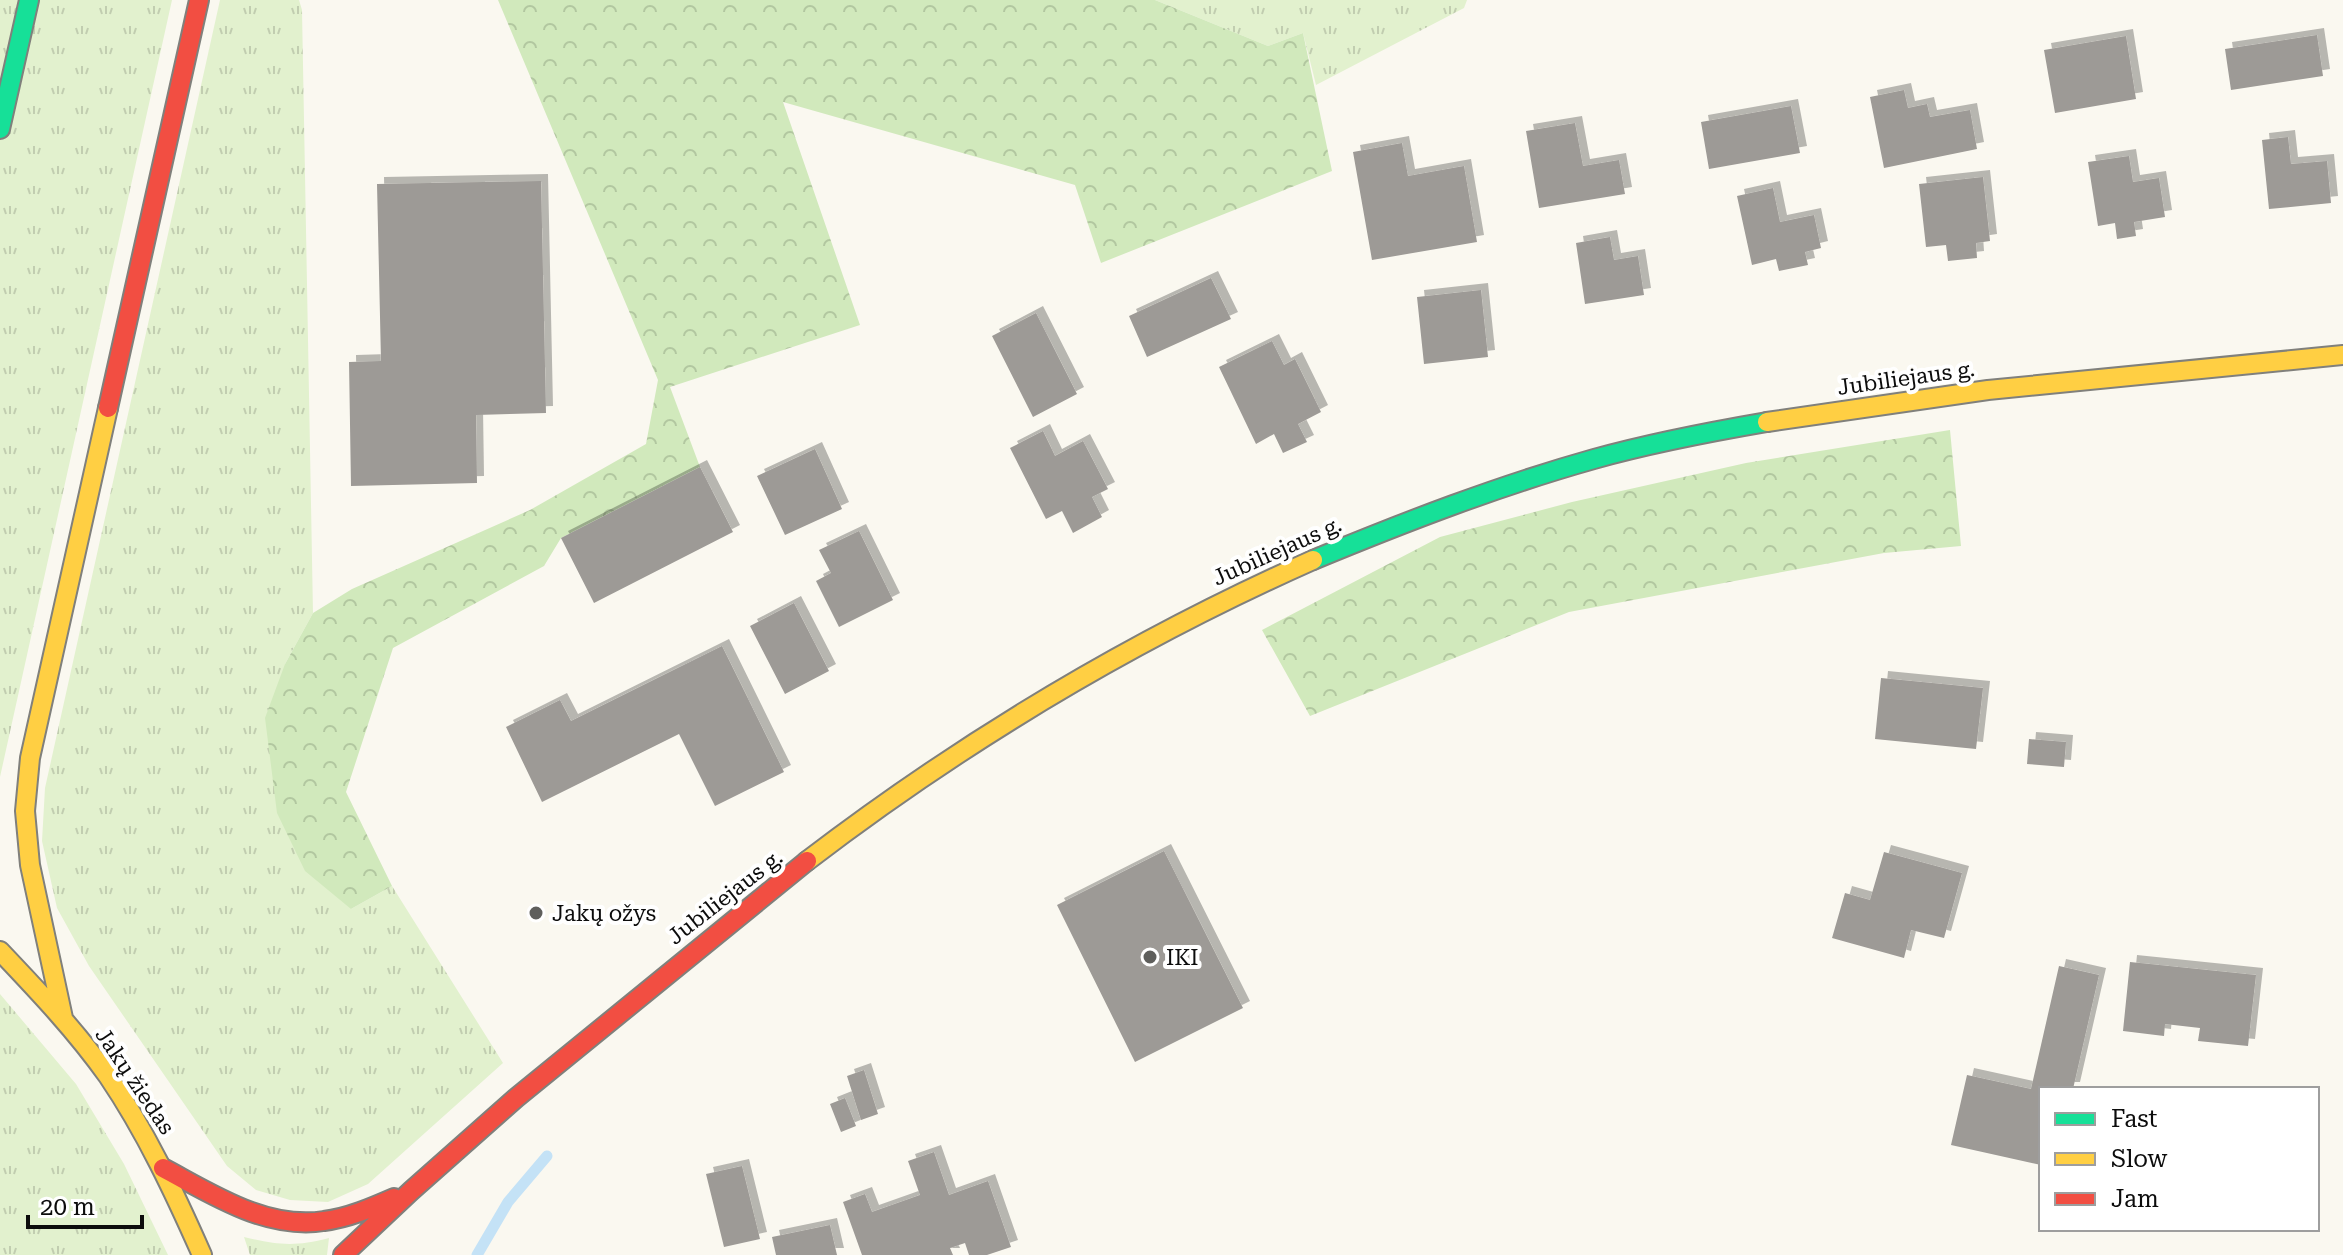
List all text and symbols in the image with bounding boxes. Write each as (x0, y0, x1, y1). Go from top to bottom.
street label: Jubiliejaus g. (1836, 356, 1976, 400)
street label: Jubiliejaus g. (1209, 511, 1345, 591)
street label: Jubiliejaus g. (663, 845, 787, 949)
place label: Jakų ožys (552, 901, 656, 926)
marker: Jakų ožys (527, 904, 545, 922)
place label: IKI (1166, 945, 1199, 970)
marker: IKI (1141, 948, 1159, 966)
street label: Jakų žiedas (90, 1023, 180, 1139)
legend (2039, 1087, 2319, 1231)
text: Fast (2111, 1105, 2158, 1133)
text: Slow (2111, 1145, 2168, 1173)
scale bar (28, 1179, 142, 1229)
text: Jam (2111, 1185, 2159, 1213)
text: 20 m (40, 1193, 95, 1221)

